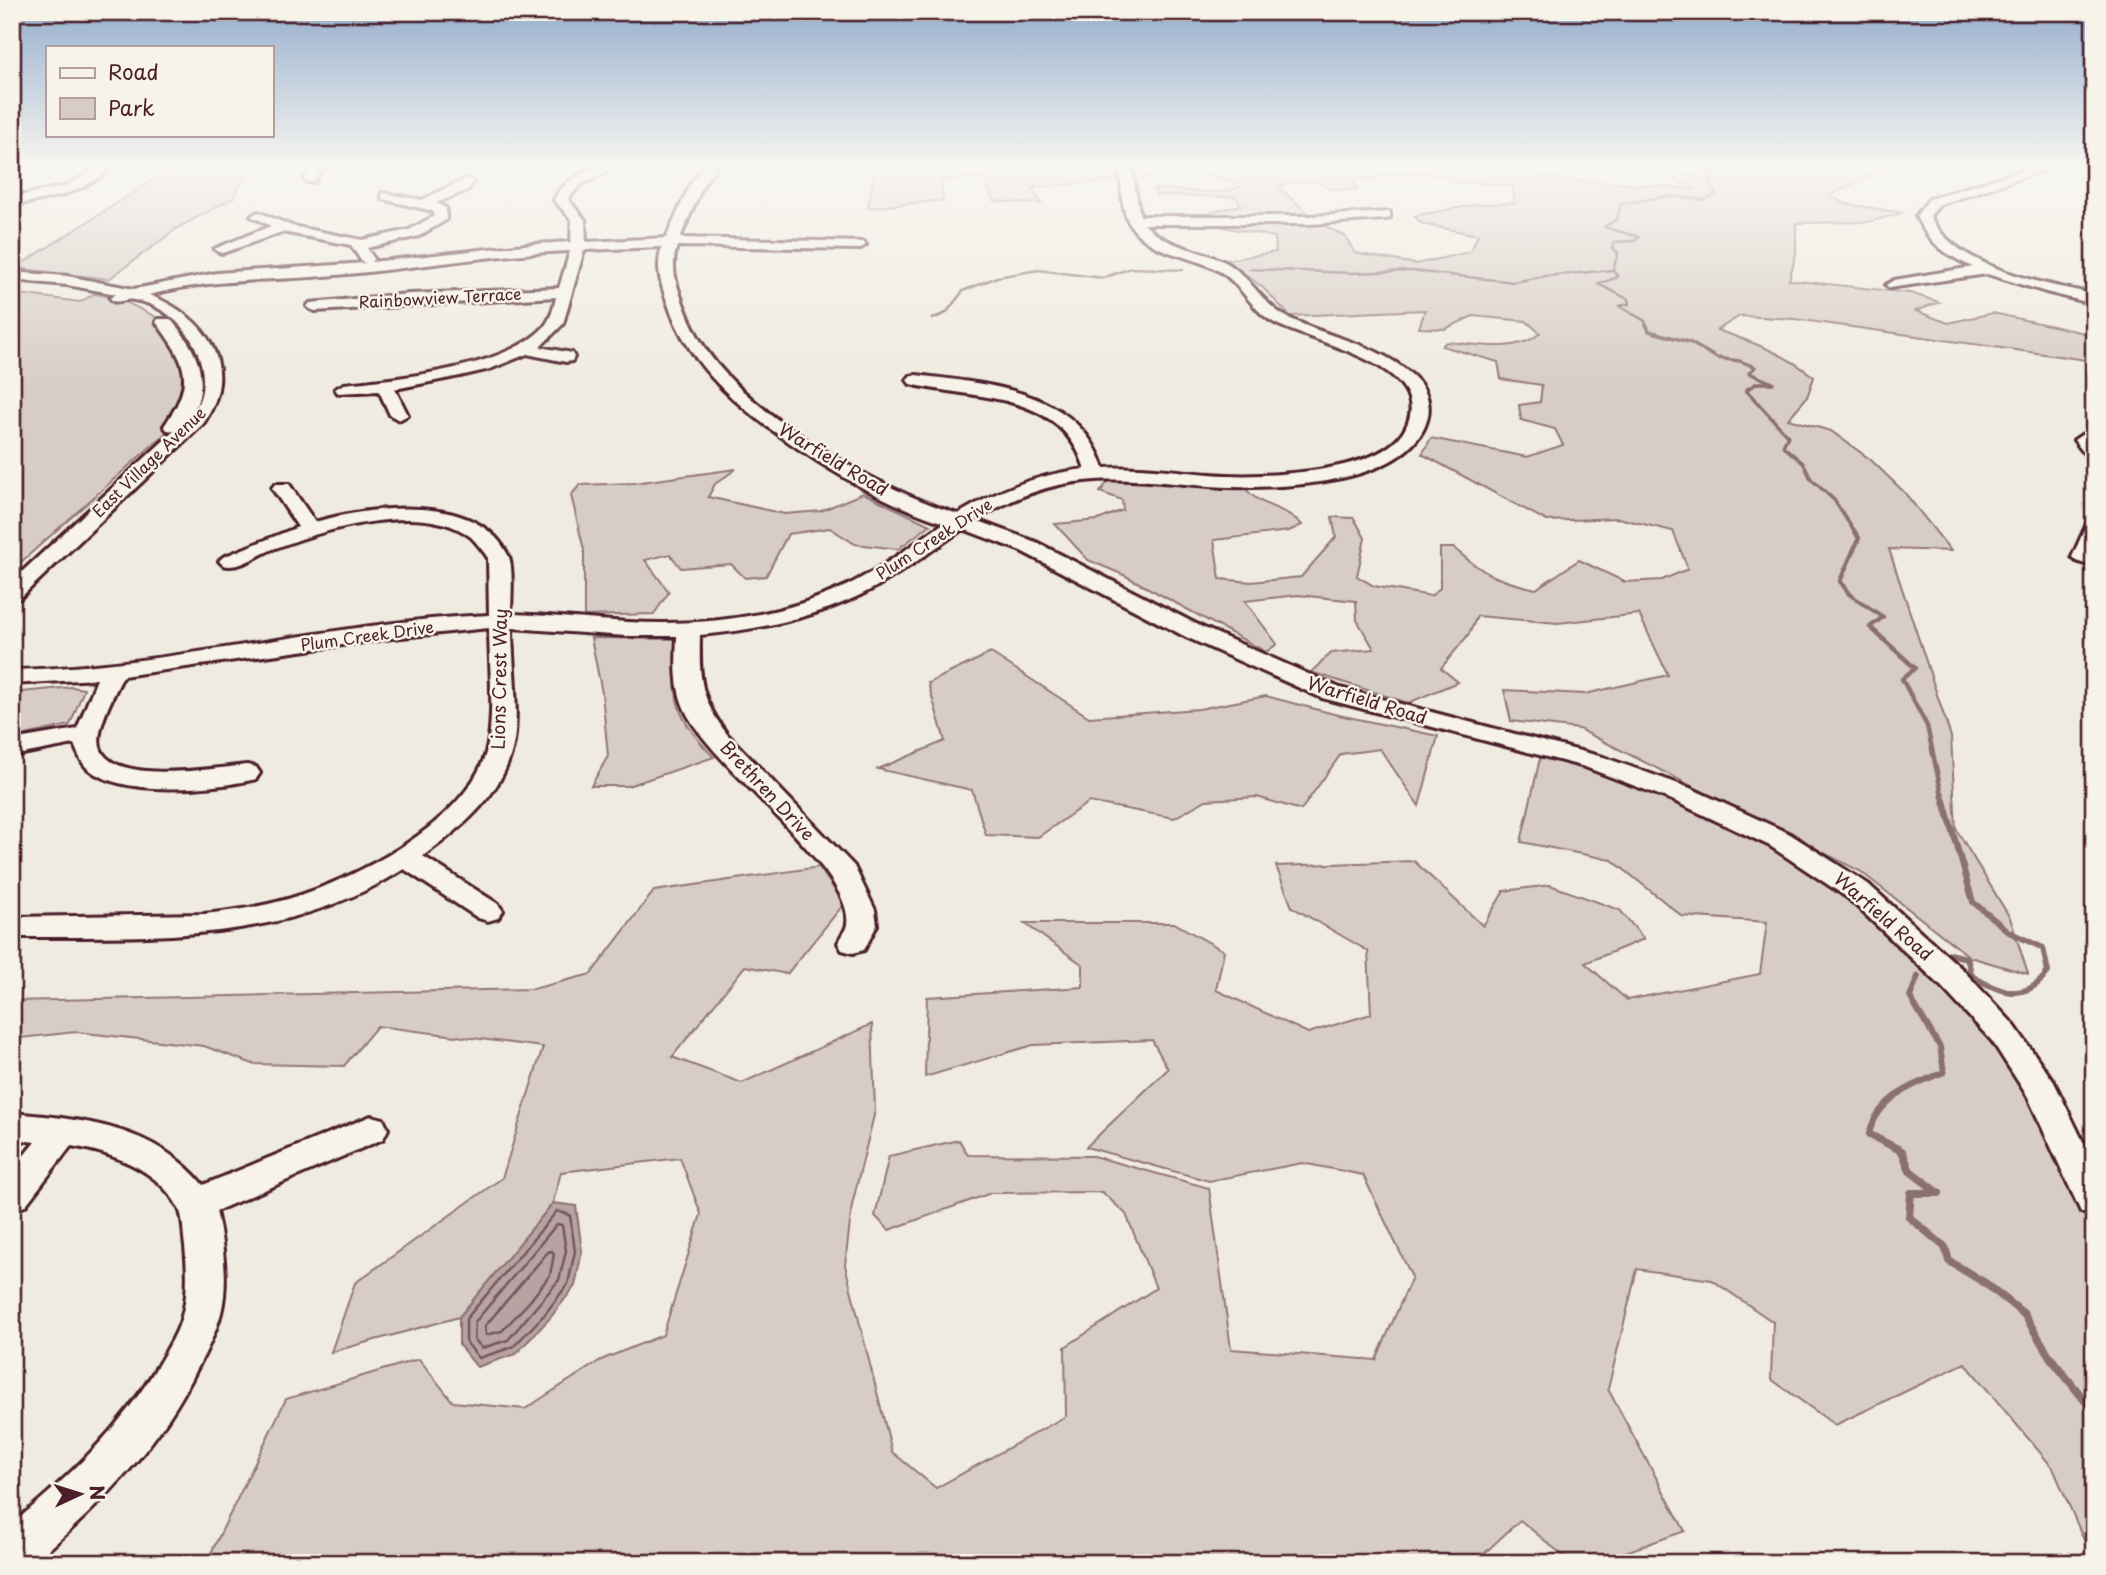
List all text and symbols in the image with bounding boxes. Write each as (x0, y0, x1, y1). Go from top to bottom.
legend (46, 46, 273, 136)
text: Road (108, 55, 159, 87)
text: Park (108, 91, 155, 123)
street label: Rainbowview Terrace (358, 281, 522, 313)
street label: East Village Avenue (86, 400, 211, 522)
street label: Warfield Road (774, 415, 894, 502)
street label: Plum Creek Drive (870, 491, 996, 585)
street label: Lions Crest Way (484, 608, 513, 750)
street label: Plum Creek Drive (299, 614, 435, 656)
street label: Warfield Road (1304, 669, 1431, 731)
street label: Brethren Drive (715, 734, 822, 846)
street label: Warfield Road (1828, 865, 1940, 967)
north arrow (46, 1460, 116, 1530)
text: N (83, 1484, 112, 1501)

